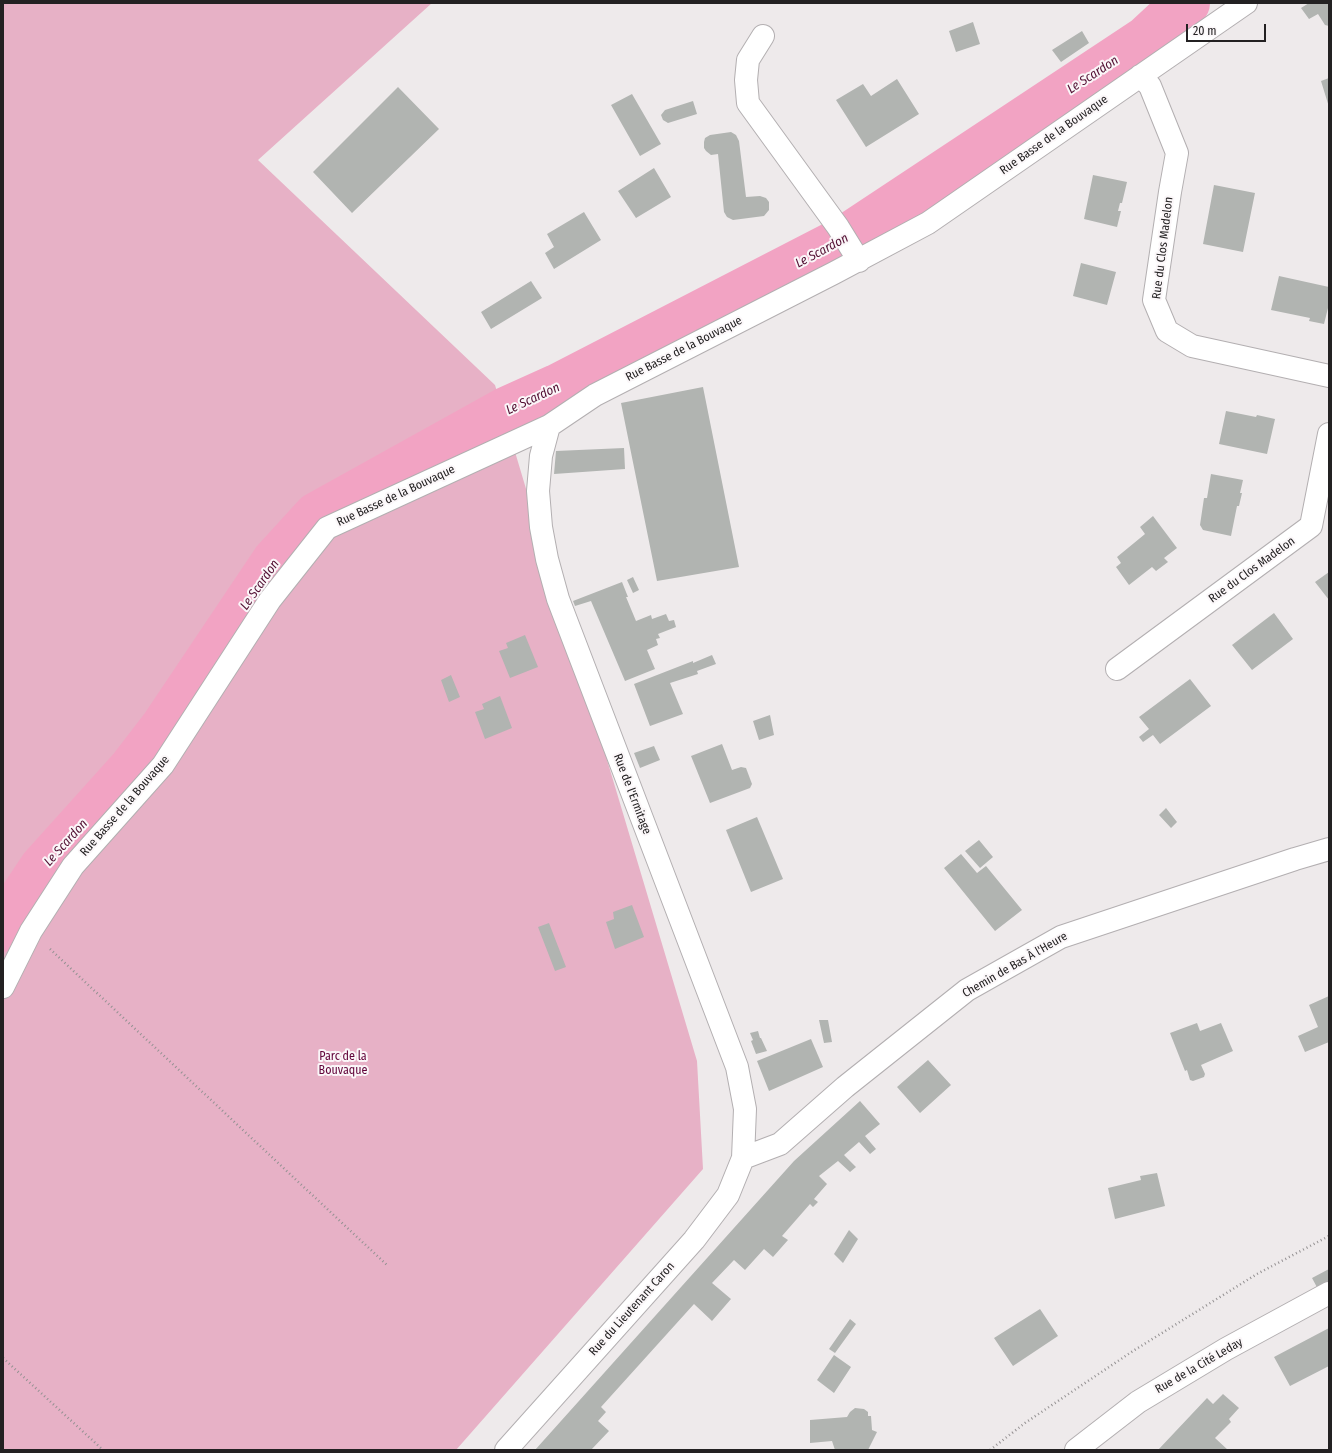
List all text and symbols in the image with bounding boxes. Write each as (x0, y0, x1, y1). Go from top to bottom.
scale bar (1188, 16, 1268, 42)
text: 20 m (1193, 24, 1217, 38)
water label: Le Scardon (1065, 53, 1121, 97)
street label: Rue Basse de la Bouvaque (997, 92, 1111, 178)
street label: Rue du Clos Madelon (1150, 196, 1176, 300)
water label: Le Scardon (793, 231, 851, 271)
street label: Rue Basse de la Bouvaque (623, 313, 745, 385)
water label: Le Scardon (504, 380, 562, 418)
street label: Rue Basse de la Bouvaque (335, 462, 457, 530)
street label: Rue du Clos Madelon (1206, 534, 1298, 606)
water label: Le Scardon (237, 557, 283, 613)
street label: Rue de l'Ermitage (610, 752, 654, 836)
street label: Rue Basse de la Bouvaque (77, 753, 173, 859)
water label: Le Scardon (41, 816, 91, 870)
street label: Chemin de Bas À l'Heure (960, 929, 1070, 1001)
park label: Parc de la Bouvaque (319, 1050, 367, 1078)
street label: Rue du Lieutenant Caron (586, 1259, 678, 1359)
street label: Rue de la Cité Leday (1153, 1335, 1245, 1397)

